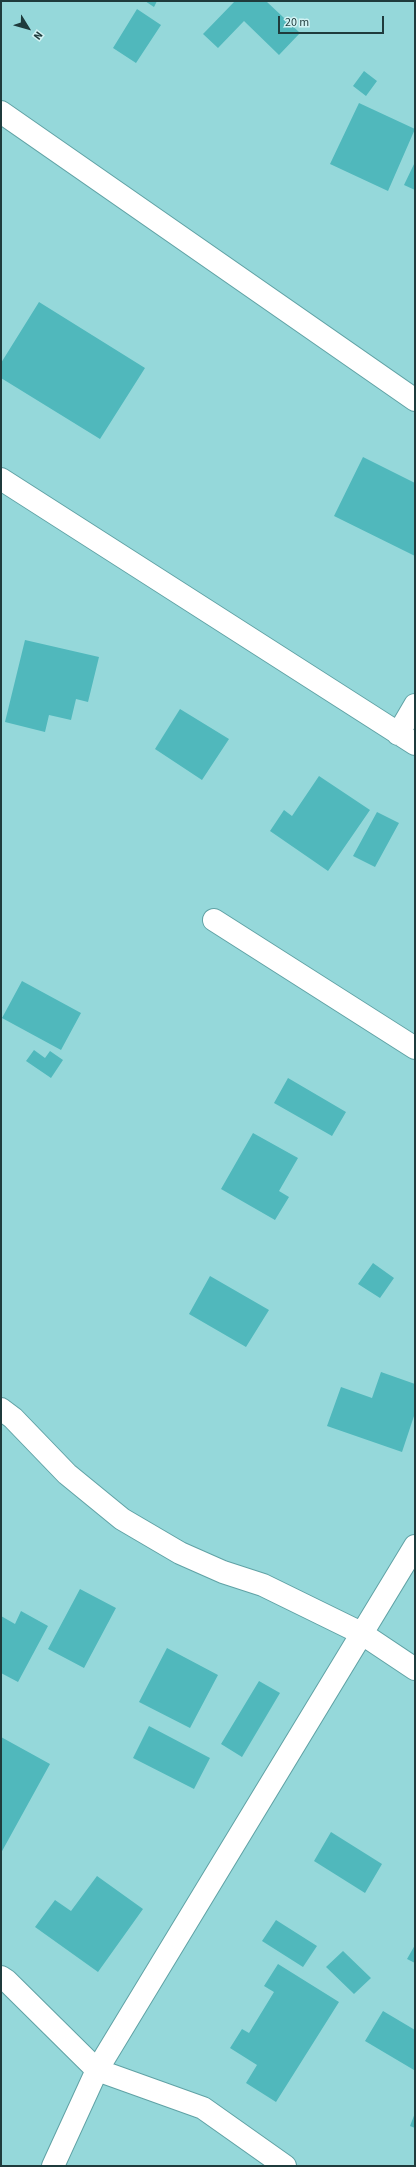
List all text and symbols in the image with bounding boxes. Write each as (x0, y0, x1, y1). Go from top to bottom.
north arrow (8, 8, 48, 48)
scale bar (280, 8, 386, 34)
text: 20 m (285, 14, 309, 31)
text: N (30, 28, 46, 43)

